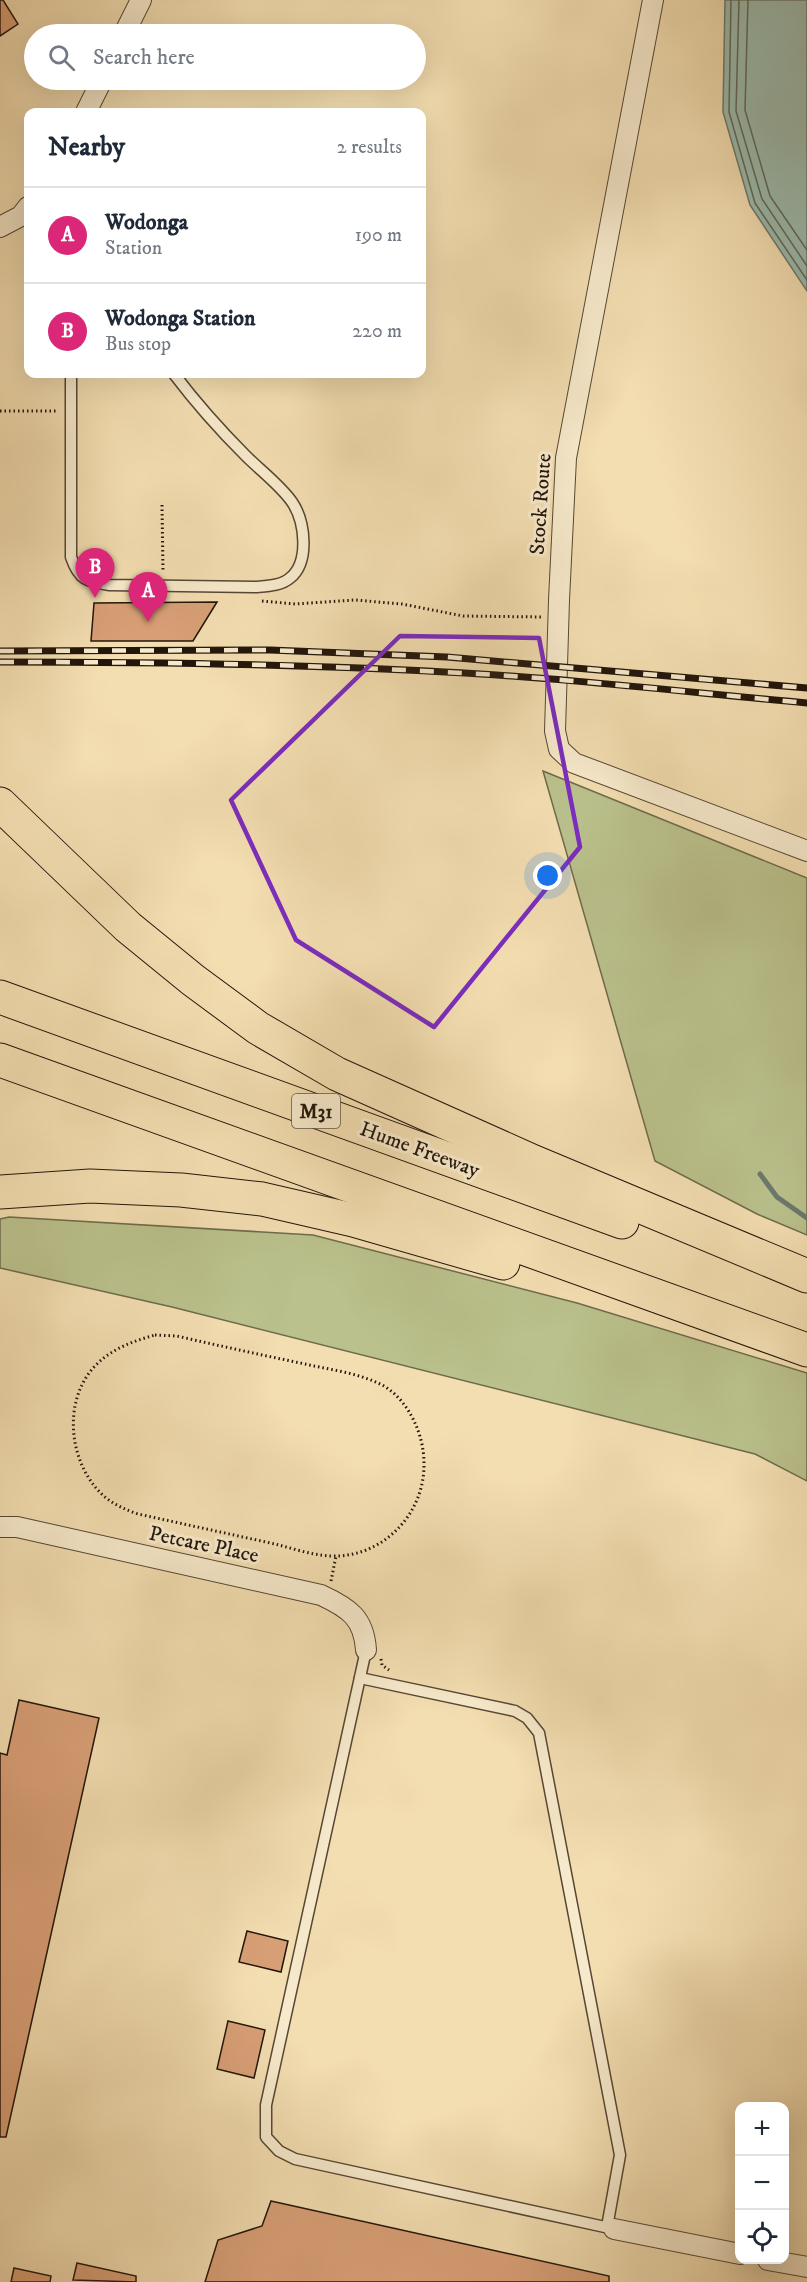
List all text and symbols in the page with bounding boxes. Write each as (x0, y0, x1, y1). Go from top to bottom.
search box (24, 24, 426, 90)
icon: search (45, 41, 78, 74)
text: Search here (93, 44, 195, 71)
text: Nearby (48, 131, 125, 164)
text: 2 results (337, 135, 402, 160)
text: Wodonga (105, 209, 188, 236)
text: A (61, 223, 74, 248)
text: 190 m (355, 223, 402, 248)
text: Station (105, 236, 162, 261)
text: Wodonga Station (105, 305, 256, 332)
text: B (61, 319, 74, 344)
text: 220 m (352, 319, 402, 344)
text: Bus stop (105, 332, 171, 357)
street label: Stock Route (524, 452, 558, 556)
pin: B (76, 548, 115, 598)
pin: A (128, 572, 168, 622)
your location (533, 861, 562, 890)
road number: M31 (292, 1094, 340, 1128)
street label: Hume Freeway (356, 1116, 484, 1184)
street label: Petcare Place (147, 1521, 261, 1569)
map controls (735, 2102, 789, 2264)
button: + (735, 2102, 789, 2156)
button: − (735, 2156, 789, 2210)
button: locate (735, 2210, 789, 2264)

